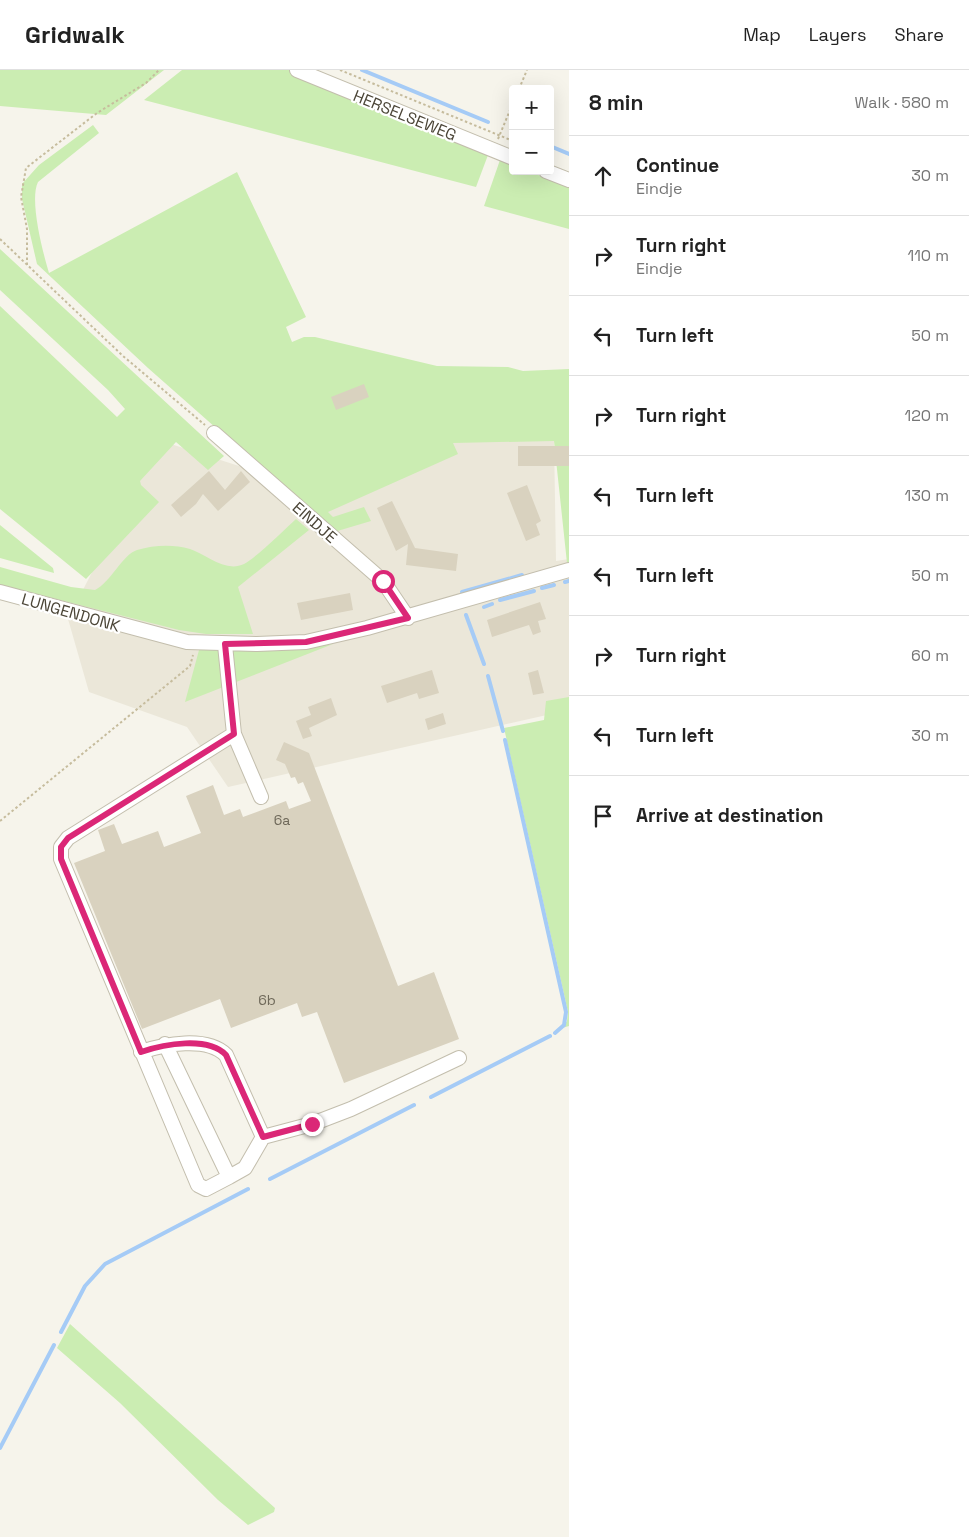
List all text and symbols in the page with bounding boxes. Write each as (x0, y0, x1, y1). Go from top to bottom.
text: Gridwalk (25, 19, 125, 50)
text: Map (743, 23, 781, 46)
text: Layers (809, 23, 866, 46)
text: Share (894, 23, 944, 46)
street label: HERSELSEWEG (350, 85, 460, 146)
map controls (509, 85, 554, 175)
button: + (509, 85, 554, 130)
text: 8 min (589, 89, 643, 116)
text: Walk · 580 m (855, 92, 949, 113)
button: − (509, 130, 554, 175)
text: Continue (636, 153, 719, 178)
icon: ahead (589, 162, 617, 190)
text: 30 m (911, 165, 949, 186)
text: Eindje (636, 178, 682, 199)
text: Turn right (636, 233, 726, 258)
icon: right (589, 242, 617, 270)
text: 110 m (907, 245, 949, 266)
text: Eindje (636, 258, 682, 279)
icon: left (589, 322, 617, 350)
text: Turn left (636, 323, 714, 348)
text: 50 m (911, 325, 949, 346)
icon: right (589, 402, 617, 430)
text: Turn right (636, 403, 726, 428)
text: 120 m (905, 405, 949, 426)
icon: left (589, 482, 617, 510)
text: Turn left (636, 483, 714, 508)
text: 130 m (905, 485, 949, 506)
street label: EINDJE (288, 497, 341, 548)
icon: left (589, 562, 617, 590)
text: Turn left (636, 563, 714, 588)
text: 50 m (911, 565, 949, 586)
route start (372, 570, 395, 593)
street label: LUNGENDONK (19, 588, 123, 637)
icon: right (589, 642, 617, 670)
text: Turn right (636, 643, 726, 668)
text: 60 m (911, 645, 949, 666)
icon: left (589, 722, 617, 750)
text: Turn left (636, 723, 714, 748)
text: 30 m (911, 725, 949, 746)
icon: arrive (589, 802, 617, 830)
text: Arrive at destination (636, 803, 824, 828)
house number: 6a (274, 811, 290, 829)
house number: 6b (258, 991, 276, 1009)
route end (301, 1113, 324, 1136)

